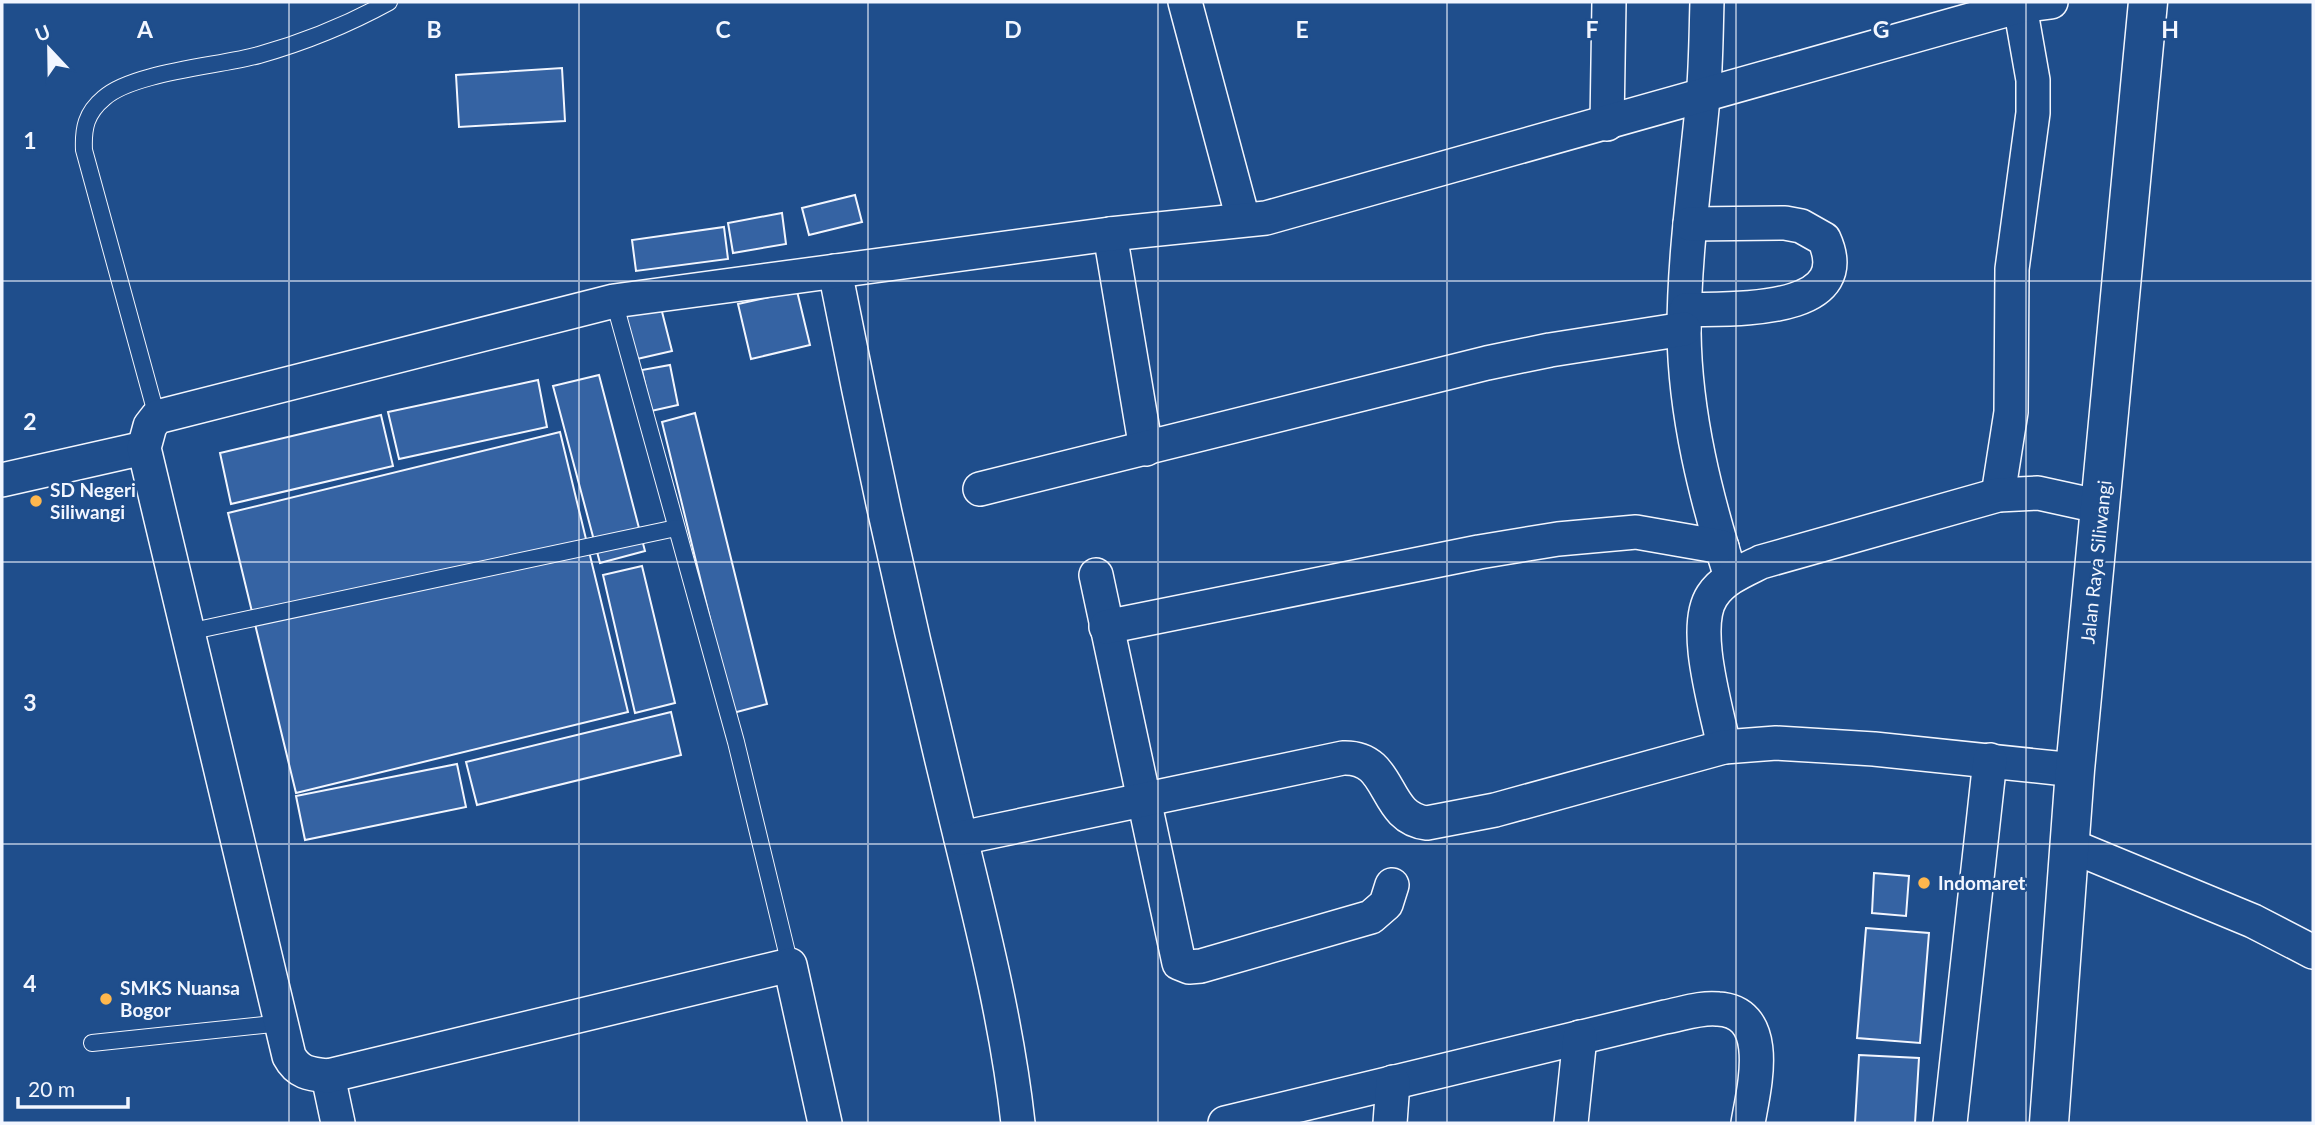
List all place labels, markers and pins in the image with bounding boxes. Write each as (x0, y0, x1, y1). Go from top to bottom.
place label: SD Negeri Siliwangi (50, 478, 136, 523)
marker: SD Negeri Siliwangi (28, 493, 44, 509)
place label: Indomaret (1938, 871, 2025, 894)
marker: Indomaret (1916, 875, 1932, 891)
place label: SMKS Nuansa Bogor (120, 976, 240, 1021)
marker: SMKS Nuansa Bogor (98, 991, 114, 1007)

